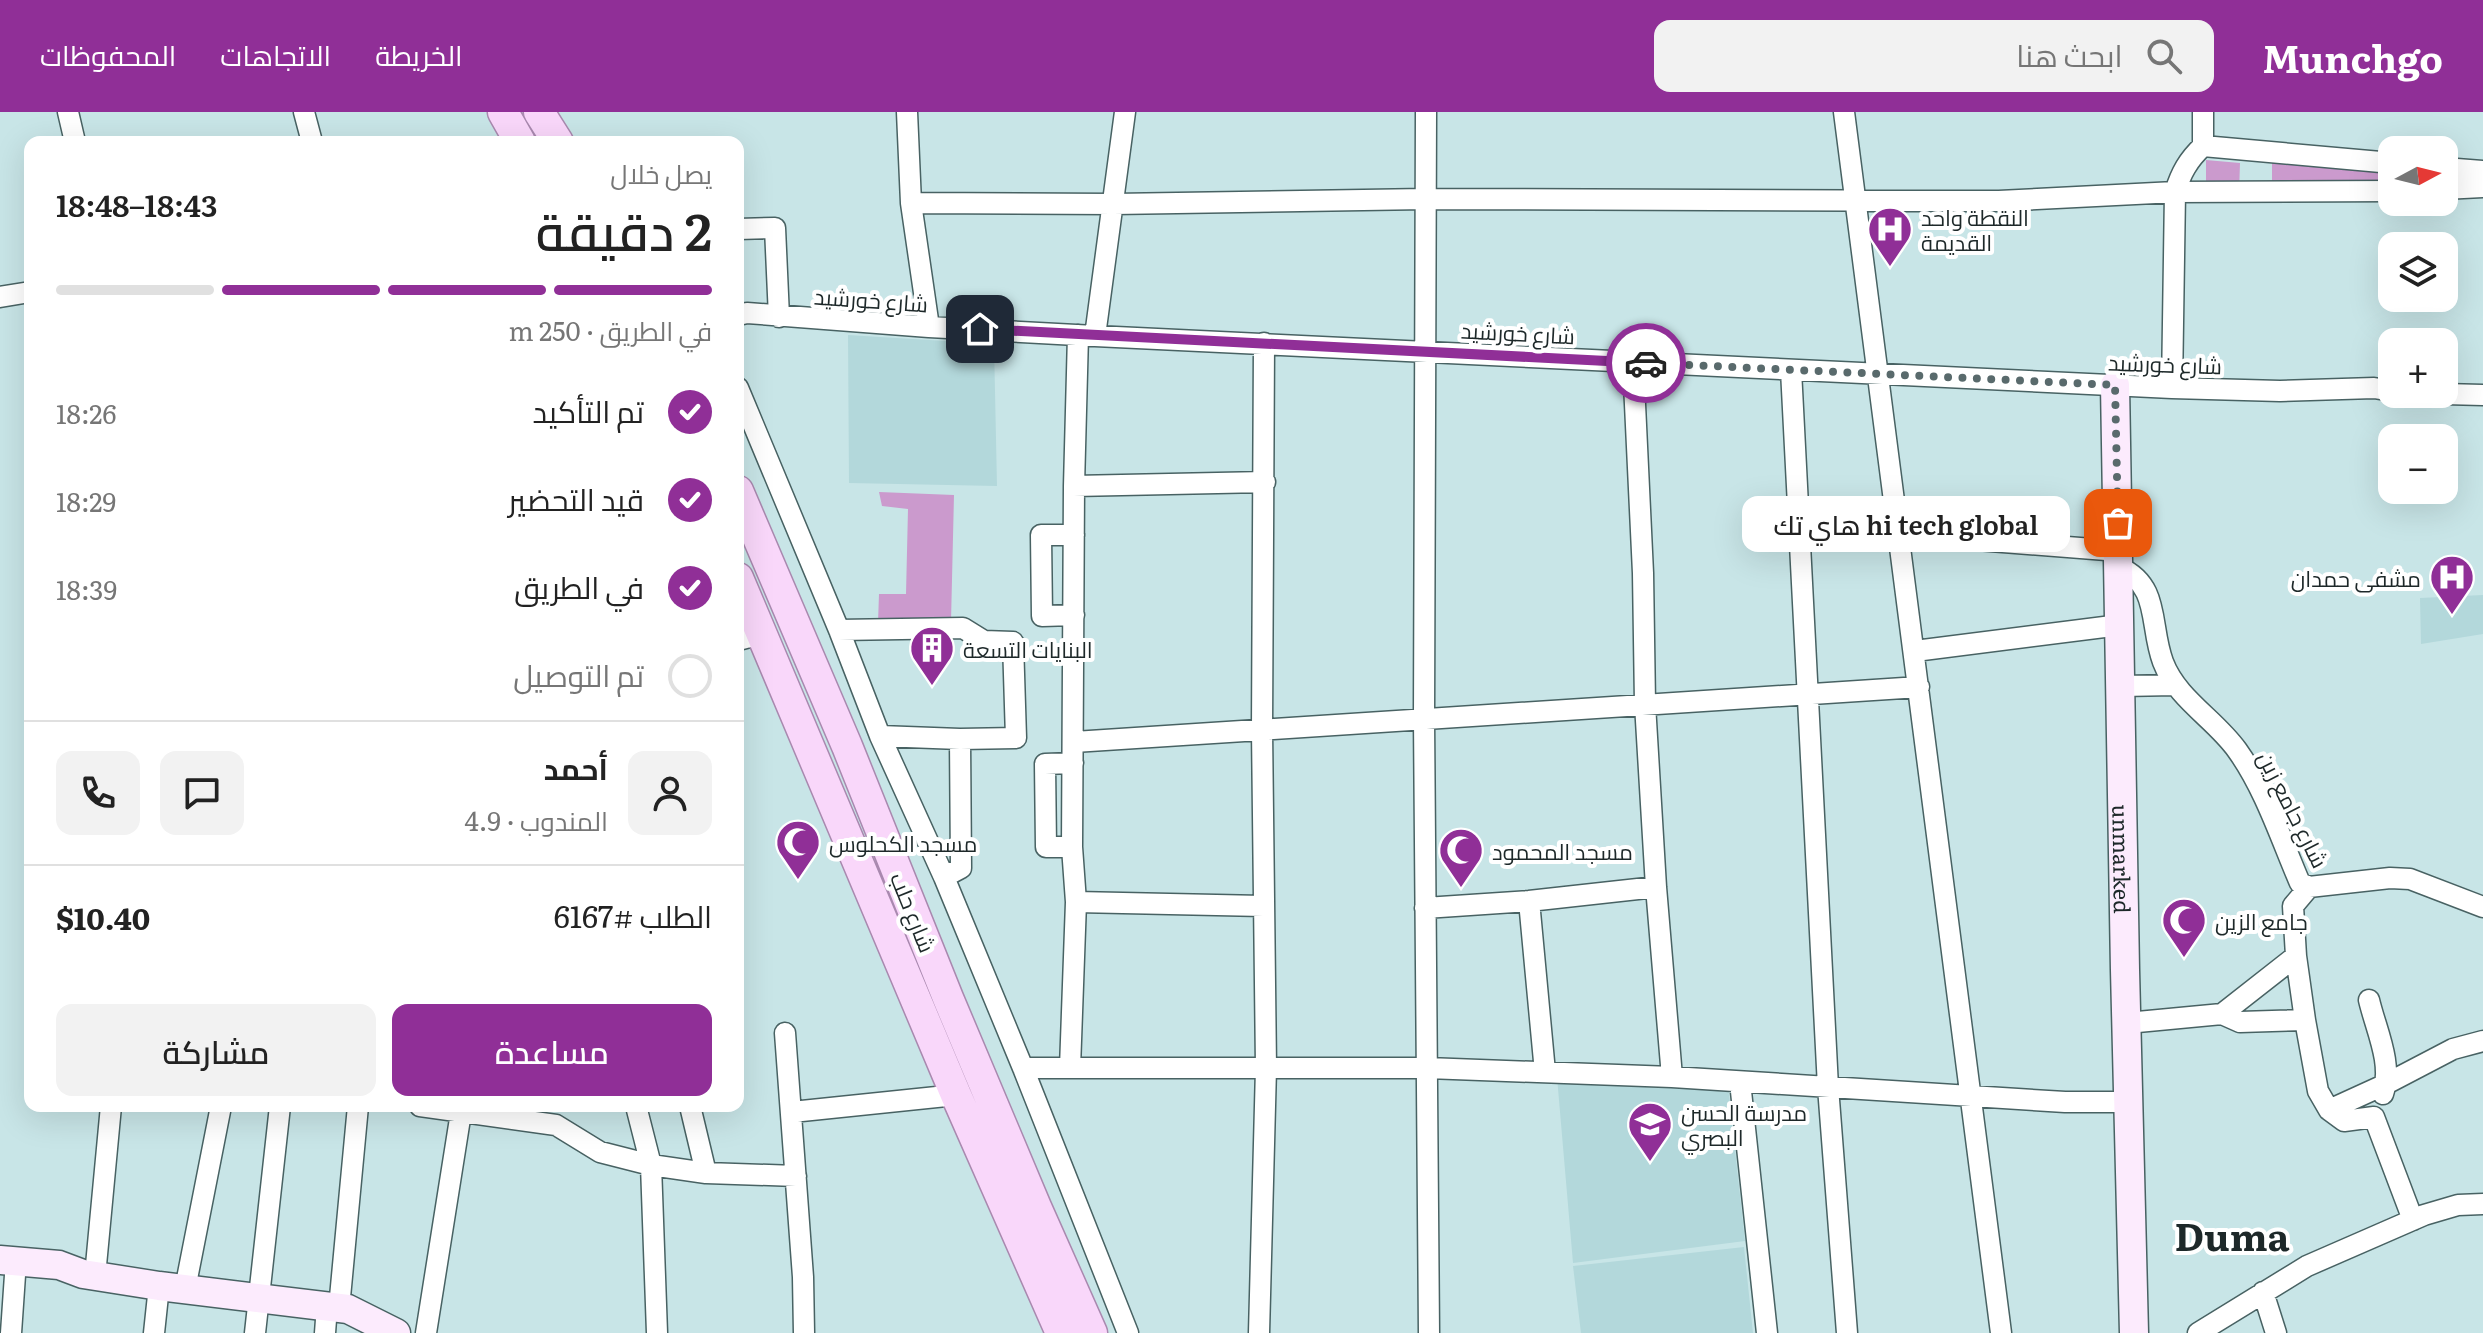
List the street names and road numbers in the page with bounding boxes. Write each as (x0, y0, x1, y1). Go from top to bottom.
street label: شارع خورشيد (813, 279, 929, 319)
street label: شارع خورشيد (1460, 313, 1576, 351)
street label: شارع خورشيد (2107, 345, 2223, 381)
street label: شارع جامع زين (2250, 745, 2338, 873)
street label: unmarked (2106, 804, 2141, 914)
street label: شارع حلب (883, 867, 945, 957)

